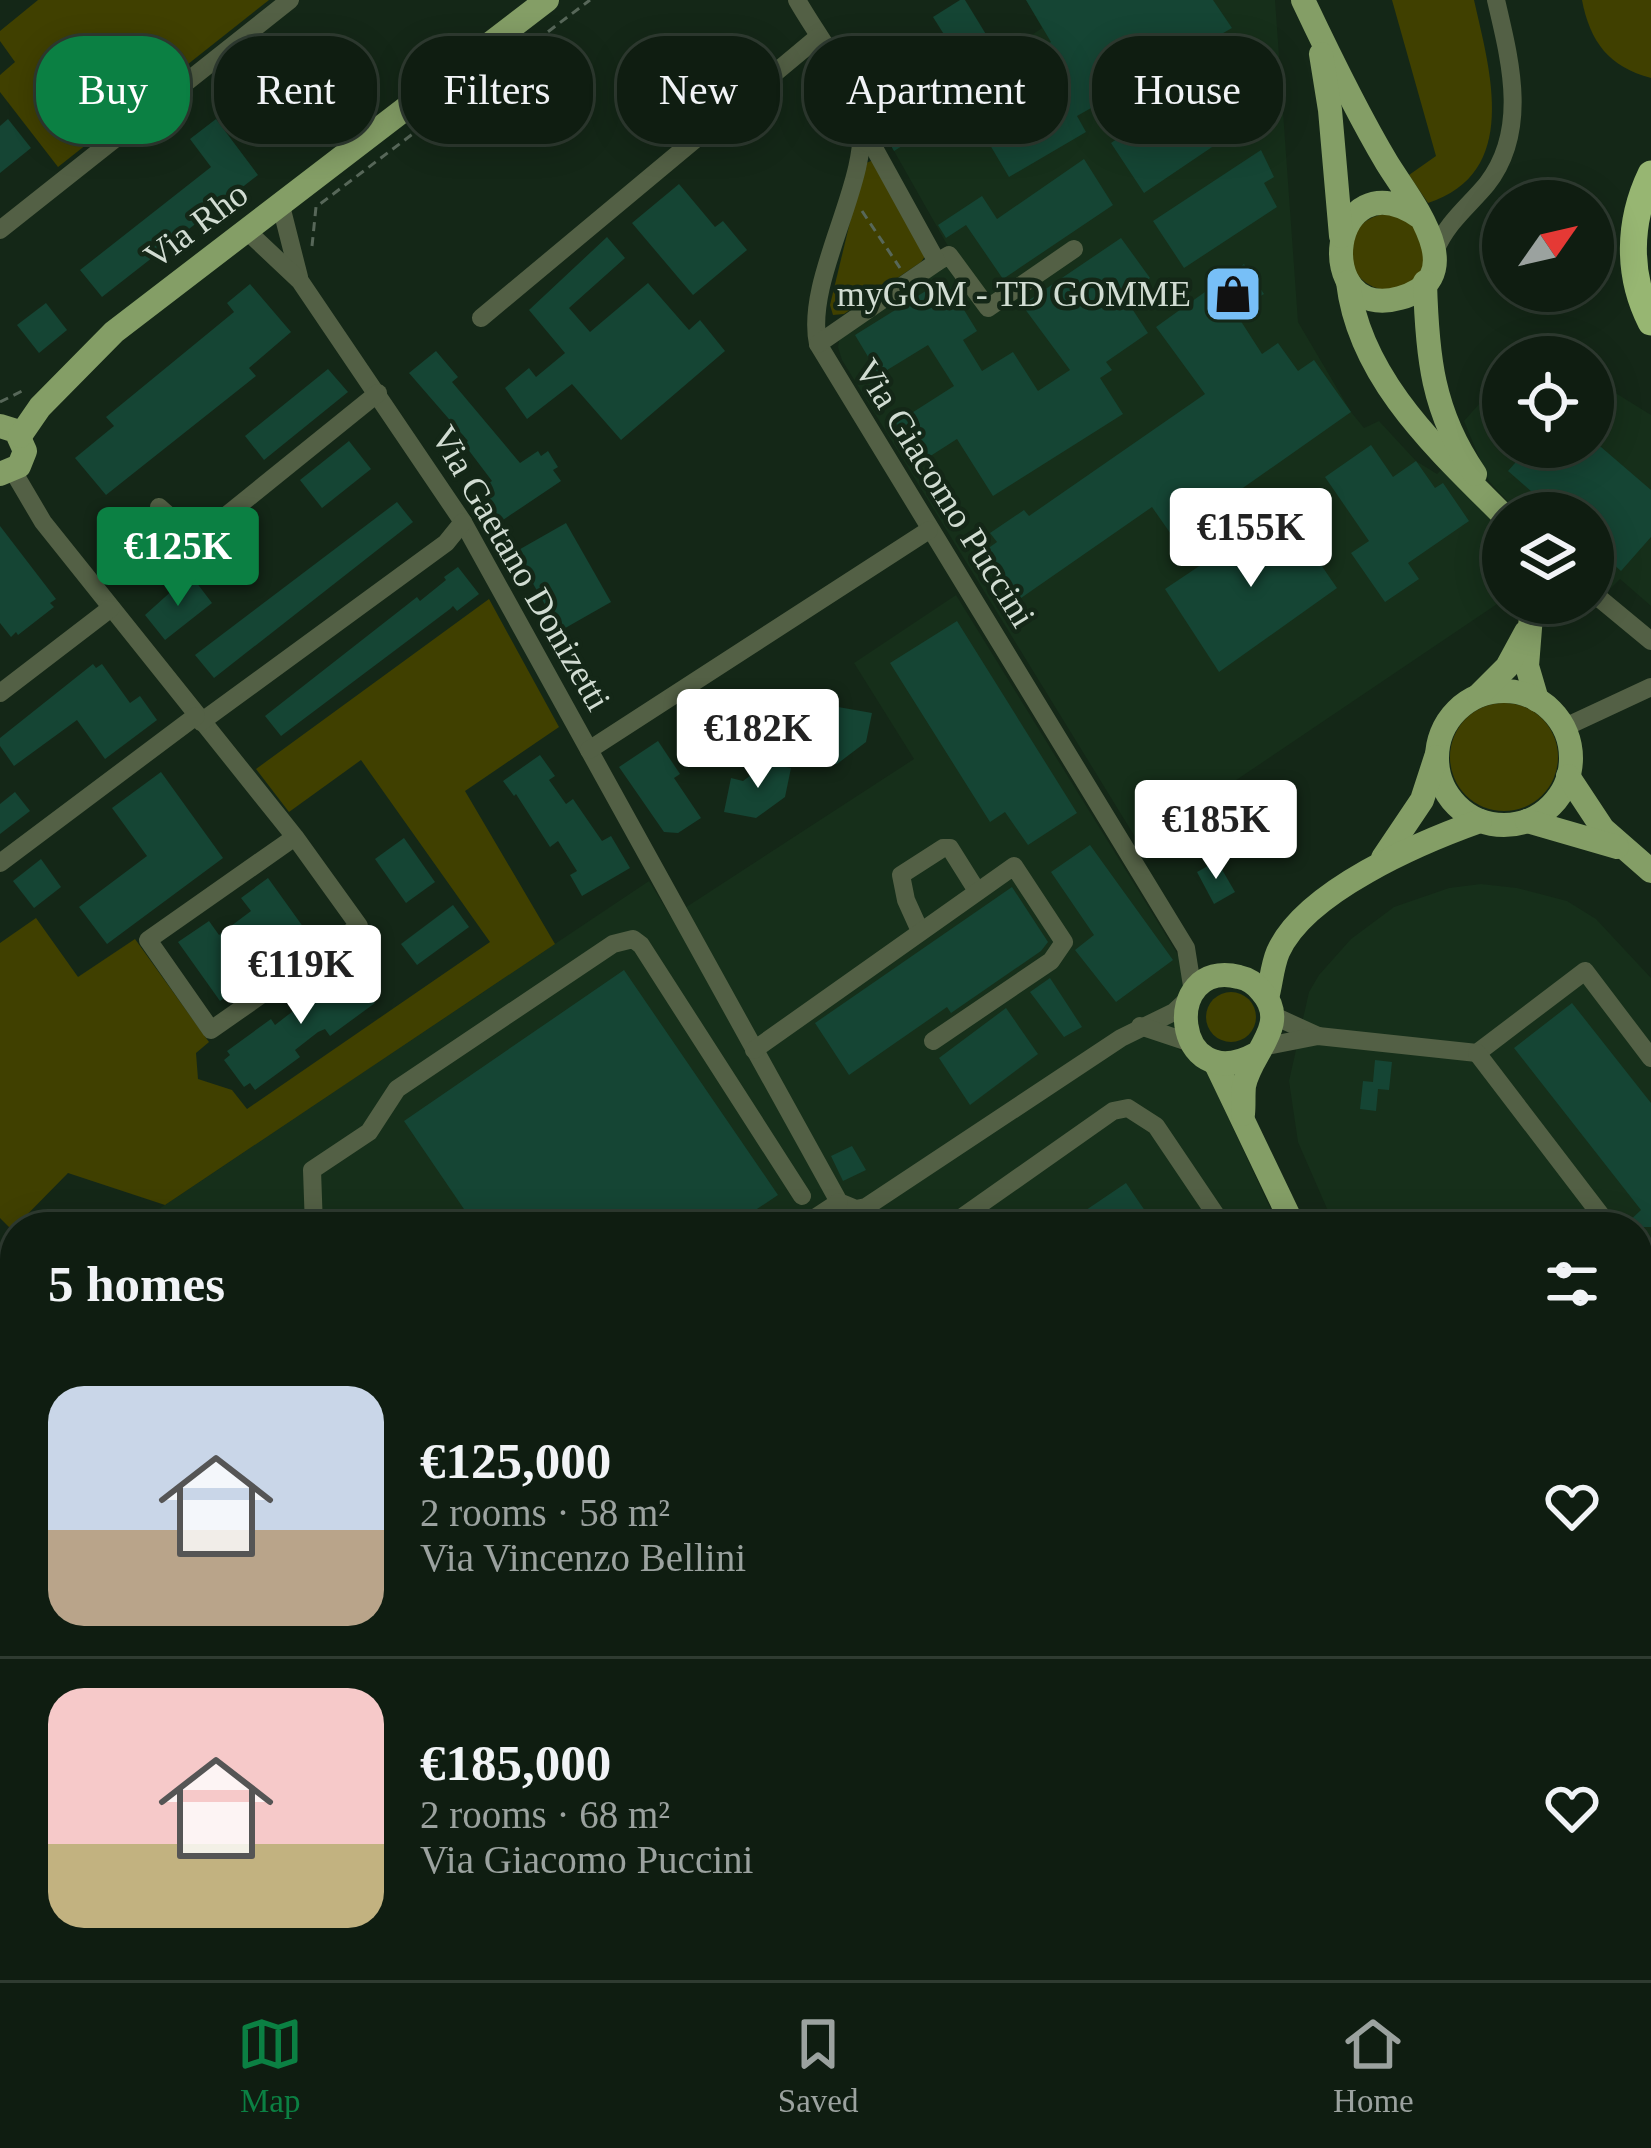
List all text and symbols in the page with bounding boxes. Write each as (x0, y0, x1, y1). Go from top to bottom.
chip: Buy (36, 36, 190, 144)
chip: Rent (214, 36, 377, 144)
chip: Filters (401, 36, 593, 144)
chip: New (617, 36, 780, 144)
chip: Apartment (804, 36, 1068, 144)
chip: House (1092, 36, 1283, 144)
street label: Via Rho (137, 173, 255, 277)
north arrow (1482, 180, 1614, 312)
map controls (1482, 180, 1614, 624)
shop icon: myGOM - TD GOMME (1202, 263, 1264, 325)
place label: myGOM - TD GOMME (837, 274, 1191, 314)
button: locate (1482, 336, 1614, 468)
street label: Via Giacomo Puccini (846, 352, 1044, 634)
street label: Via Gaetano Donizetti (423, 419, 619, 717)
pin: €155K (1167, 488, 1335, 590)
button: layers (1482, 492, 1614, 624)
text: €155K (1197, 505, 1305, 548)
pin: €125K (94, 507, 262, 609)
text: €125K (124, 524, 232, 567)
pin: €182K (674, 689, 842, 791)
text: €182K (704, 706, 812, 749)
pin: €185K (1132, 780, 1300, 882)
text: €185K (1162, 797, 1270, 840)
pin: €119K (217, 925, 385, 1027)
text: €119K (248, 942, 354, 985)
icon: filters (1539, 1251, 1605, 1317)
text: 5 homes (48, 1256, 225, 1312)
text: €125,000 (420, 1433, 611, 1489)
icon: home (144, 1434, 288, 1578)
icon: heart (1539, 1473, 1605, 1539)
text: 2 rooms · 58 m² (420, 1491, 670, 1534)
text: Via Vincenzo Bellini (420, 1536, 746, 1579)
text: €185,000 (420, 1735, 611, 1791)
icon: home (144, 1736, 288, 1880)
icon: heart (1539, 1775, 1605, 1841)
text: 2 rooms · 68 m² (420, 1793, 670, 1836)
text: Via Giacomo Puccini (420, 1838, 753, 1881)
tab: Map (237, 2011, 303, 2120)
tab: Saved (778, 2011, 859, 2120)
tab: Home (1333, 2011, 1414, 2120)

